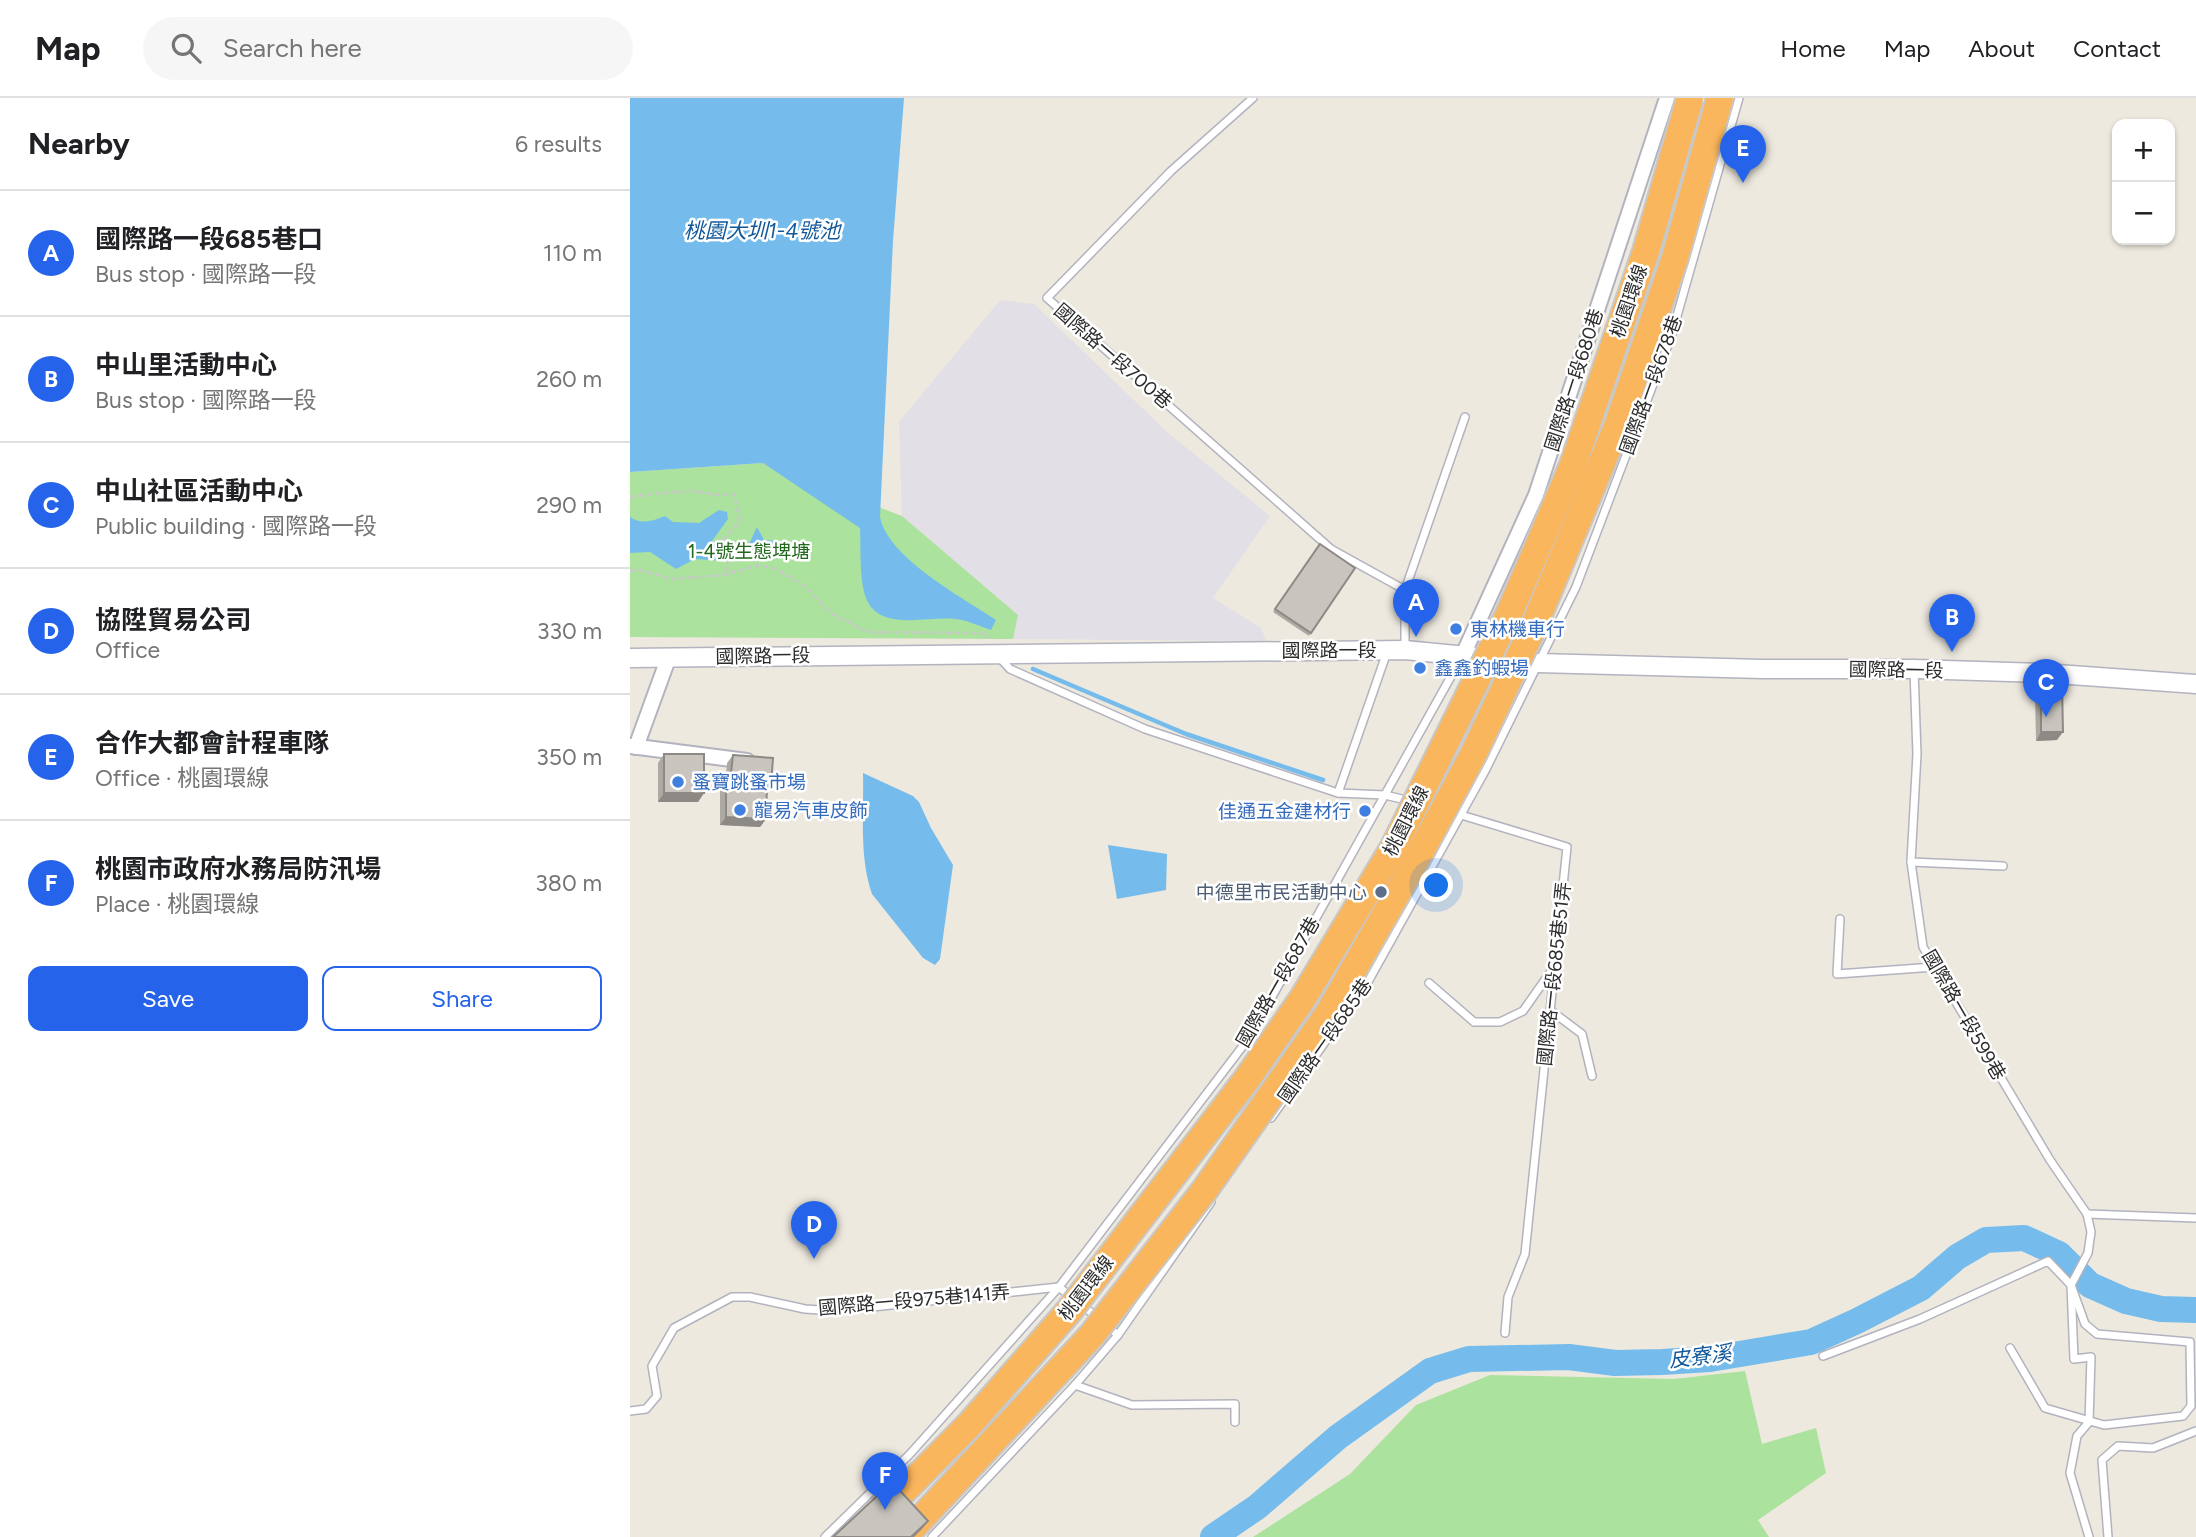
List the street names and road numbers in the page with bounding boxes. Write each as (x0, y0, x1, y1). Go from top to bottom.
street label: 桃園環線 (1606, 261, 1652, 341)
street label: 國際路一段700巷 (1049, 299, 1177, 413)
street label: 國際路一段680巷 (1540, 306, 1608, 454)
street label: 國際路一段678巷 (1615, 312, 1687, 458)
street label: 國際路一段 (1281, 639, 1377, 662)
street label: 國際路一段 (715, 644, 811, 668)
street label: 國際路一段 (1848, 658, 1944, 682)
street label: 桃園環線 (1378, 782, 1434, 860)
street label: 國際路一段685巷51弄 (1533, 881, 1575, 1067)
street label: 國際路一段687巷 (1231, 913, 1325, 1051)
street label: 國際路一段599巷 (1917, 946, 2011, 1084)
street label: 國際路一段685巷 (1273, 974, 1377, 1108)
street label: 桃園環線 (1054, 1251, 1118, 1325)
street label: 國際路一段975巷141弄 (817, 1280, 1011, 1320)

